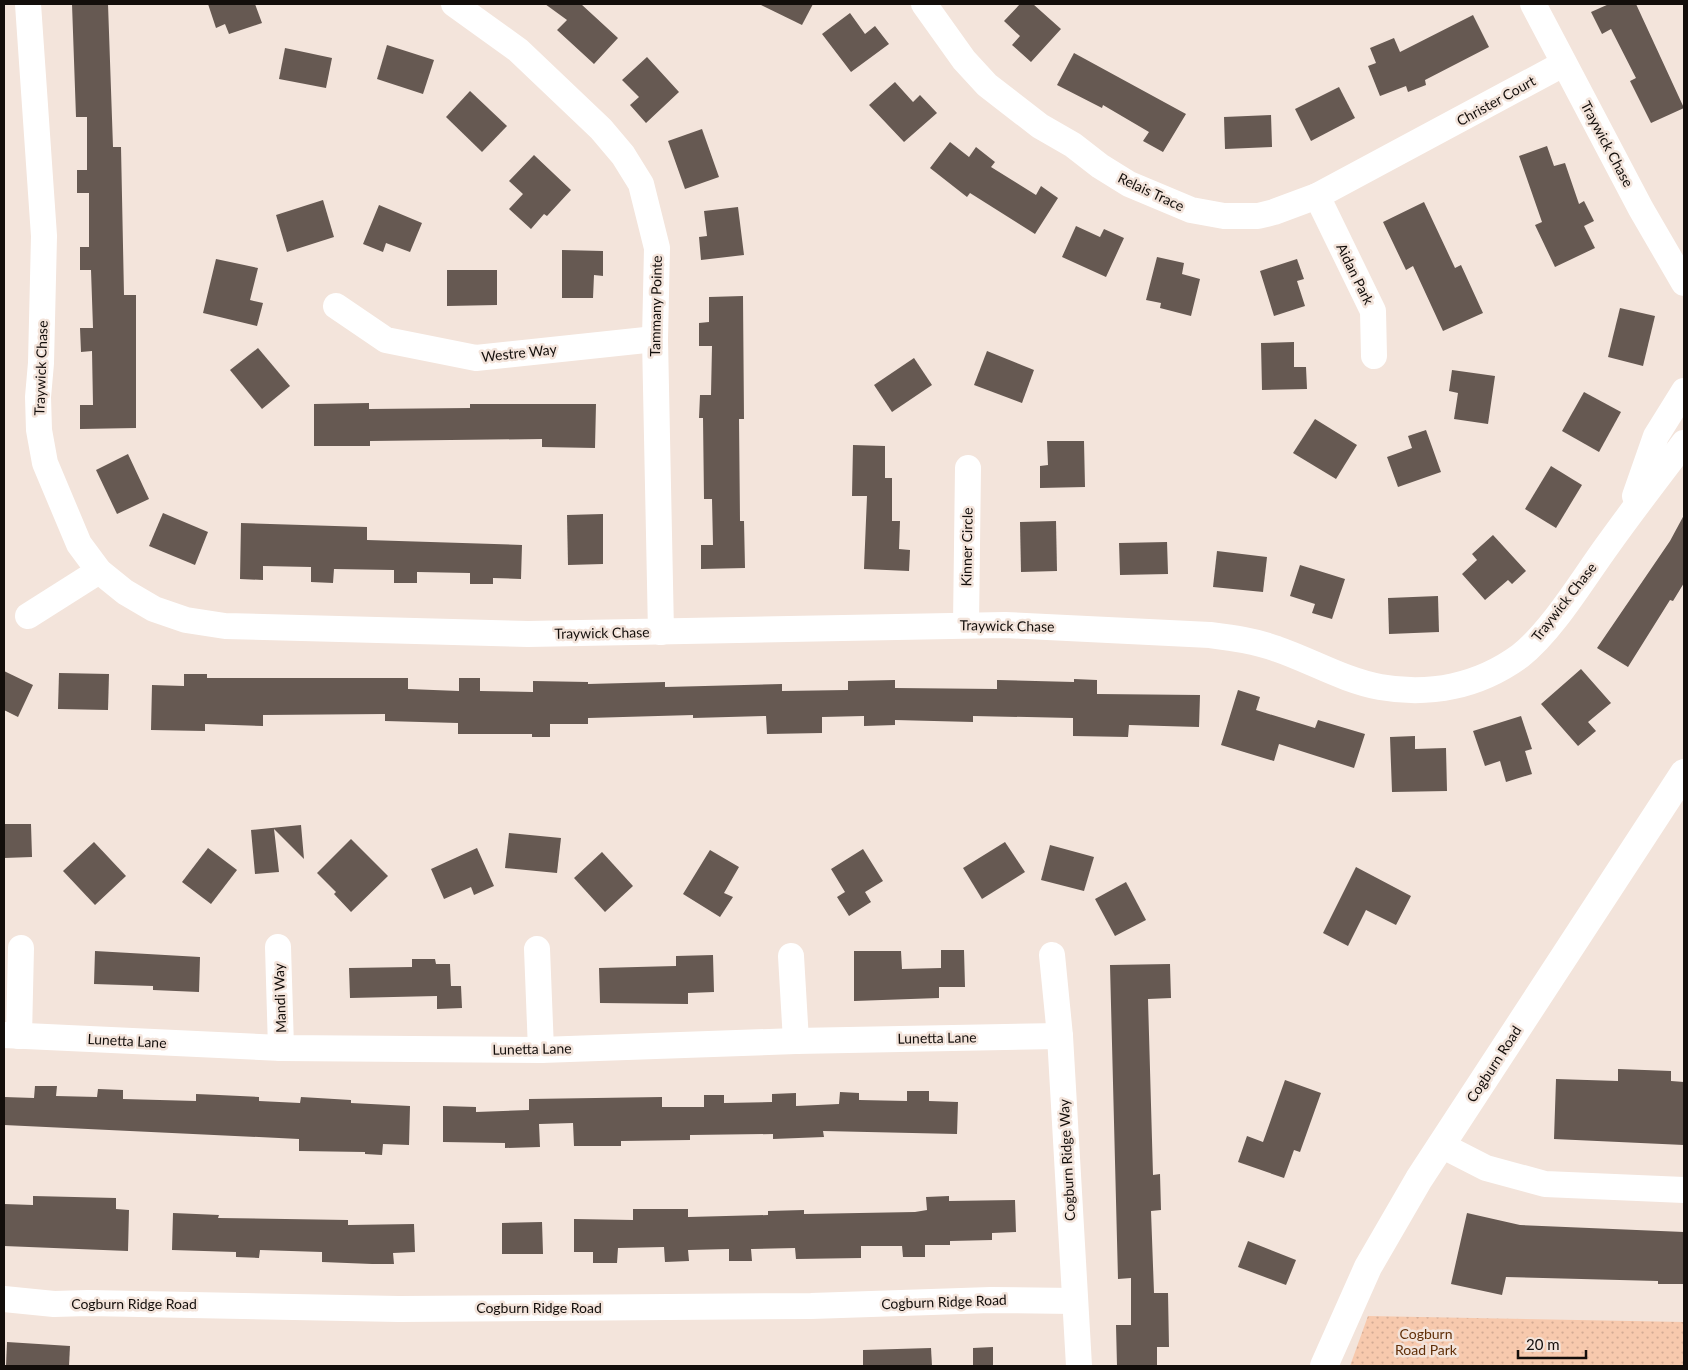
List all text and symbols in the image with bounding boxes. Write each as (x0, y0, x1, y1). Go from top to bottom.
street label: Christer Court (1453, 72, 1538, 129)
street label: Traywick Chase (1578, 98, 1637, 190)
street label: Relais Trace (1115, 169, 1187, 214)
street label: Aidan Park (1333, 240, 1378, 308)
street label: Tammany Pointe (646, 255, 665, 357)
street label: Traywick Chase (30, 320, 51, 416)
street label: Westre Way (481, 340, 558, 365)
street label: Kinner Circle (957, 507, 976, 587)
street label: Traywick Chase (1528, 559, 1600, 644)
street label: Traywick Chase (959, 616, 1055, 635)
street label: Traywick Chase (554, 623, 650, 642)
street label: Mandi Way (270, 962, 289, 1033)
street label: Cogburn Road (1463, 1022, 1525, 1105)
street label: Lunetta Lane (897, 1028, 977, 1047)
street label: Lunetta Lane (87, 1030, 167, 1051)
street label: Lunetta Lane (492, 1039, 572, 1058)
street label: Cogburn Ridge Way (1055, 1098, 1078, 1221)
street label: Cogburn Ridge Road (881, 1291, 1007, 1312)
street label: Cogburn Ridge Road (71, 1295, 197, 1312)
street label: Cogburn Ridge Road (476, 1299, 602, 1316)
park label: Cogburn Road Park (1395, 1325, 1458, 1358)
scale bar (1518, 1328, 1586, 1360)
text: 20 m (1526, 1335, 1560, 1353)

